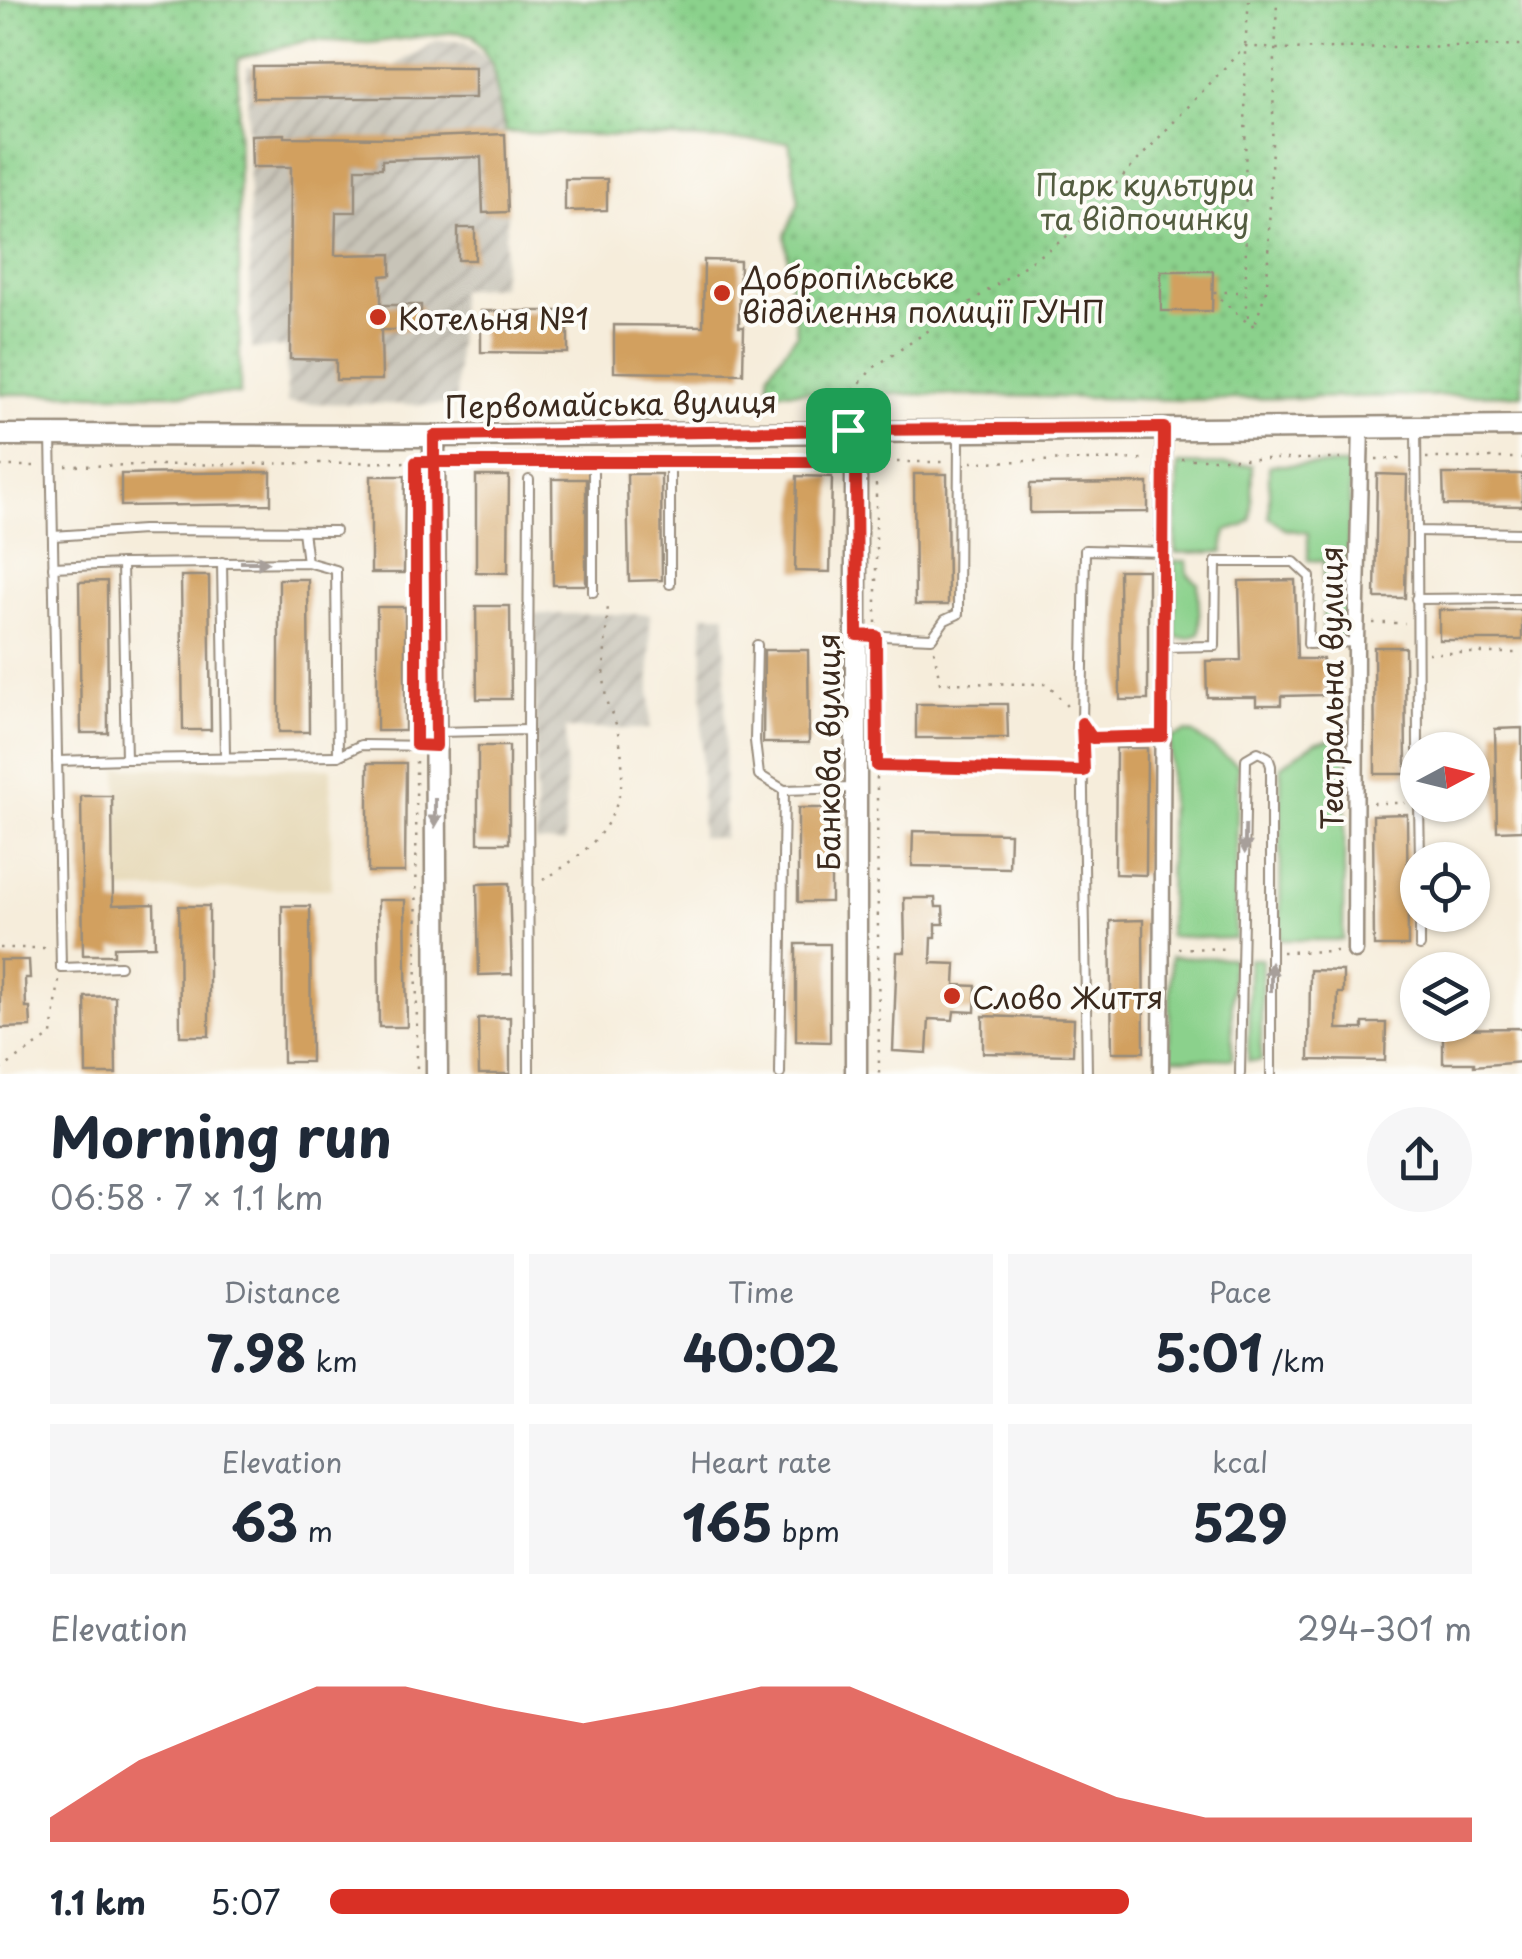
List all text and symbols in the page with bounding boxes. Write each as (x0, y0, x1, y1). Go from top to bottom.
park label: Парк культури та відпочинку (1035, 161, 1255, 240)
place label: Добропільське відділення полиції ГУНП (741, 254, 1105, 333)
marker: Добропільське відділення полиції ГУНП (711, 282, 733, 304)
place label: Котельня №1 (398, 295, 589, 340)
marker: Котельня №1 (367, 306, 389, 328)
street label: Первомайська вулиця (445, 378, 777, 428)
pin (806, 388, 891, 473)
icon: arrive (821, 403, 876, 458)
street label: Театральна вулиця (1308, 546, 1353, 830)
one-way arrow (239, 554, 271, 570)
street label: Банкова вулиця (805, 633, 850, 871)
north arrow (1400, 732, 1490, 822)
map controls (1400, 732, 1490, 1042)
one-way arrow (427, 798, 443, 830)
one-way arrow (1236, 823, 1252, 855)
button: locate (1400, 842, 1490, 932)
button: layers (1400, 952, 1490, 1042)
one-way arrow (1263, 960, 1279, 992)
place label: Слово Життя (972, 974, 1163, 1019)
marker: Слово Життя (941, 985, 963, 1007)
text: Morning run (50, 1094, 392, 1177)
button: share (1367, 1107, 1472, 1212)
text: 06:58 · 7 × 1.1 km (50, 1173, 323, 1221)
text: Distance (223, 1270, 341, 1313)
text: Time (728, 1270, 794, 1313)
text: Pace (1208, 1270, 1272, 1313)
text: 7.98 (206, 1313, 307, 1389)
text: 40:02 (683, 1313, 839, 1389)
text: 5:01 (1155, 1313, 1262, 1389)
text: km (307, 1339, 358, 1382)
text: /km (1262, 1339, 1325, 1382)
text: Elevation (222, 1440, 342, 1483)
text: Heart rate (690, 1440, 832, 1483)
text: kcal (1212, 1440, 1268, 1483)
text: 63 (231, 1483, 298, 1559)
text: 165 (682, 1483, 773, 1559)
text: 529 (1192, 1483, 1288, 1559)
text: m (298, 1509, 333, 1552)
text: bpm (773, 1509, 840, 1552)
text: Elevation (50, 1604, 188, 1652)
text: 294–301 m (1297, 1604, 1472, 1652)
text: 1.1 km (50, 1878, 146, 1926)
text: 5:07 (210, 1878, 280, 1926)

